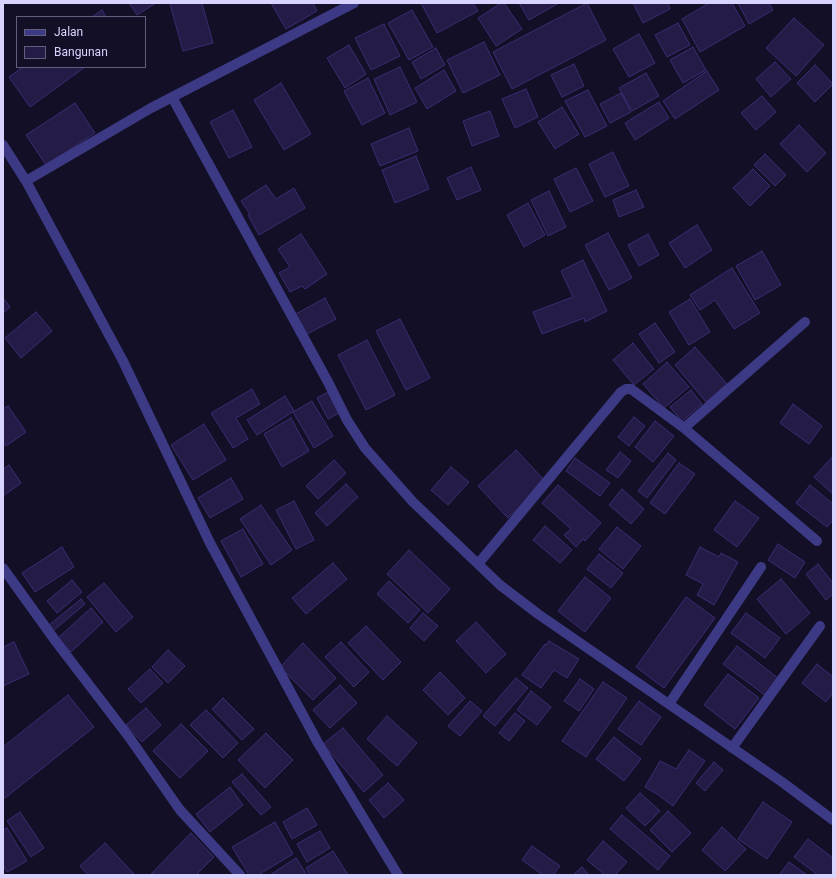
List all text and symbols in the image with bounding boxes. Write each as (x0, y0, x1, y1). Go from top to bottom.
legend (16, 16, 146, 68)
text: Jalan (54, 25, 83, 39)
text: Bangunan (54, 45, 108, 59)

